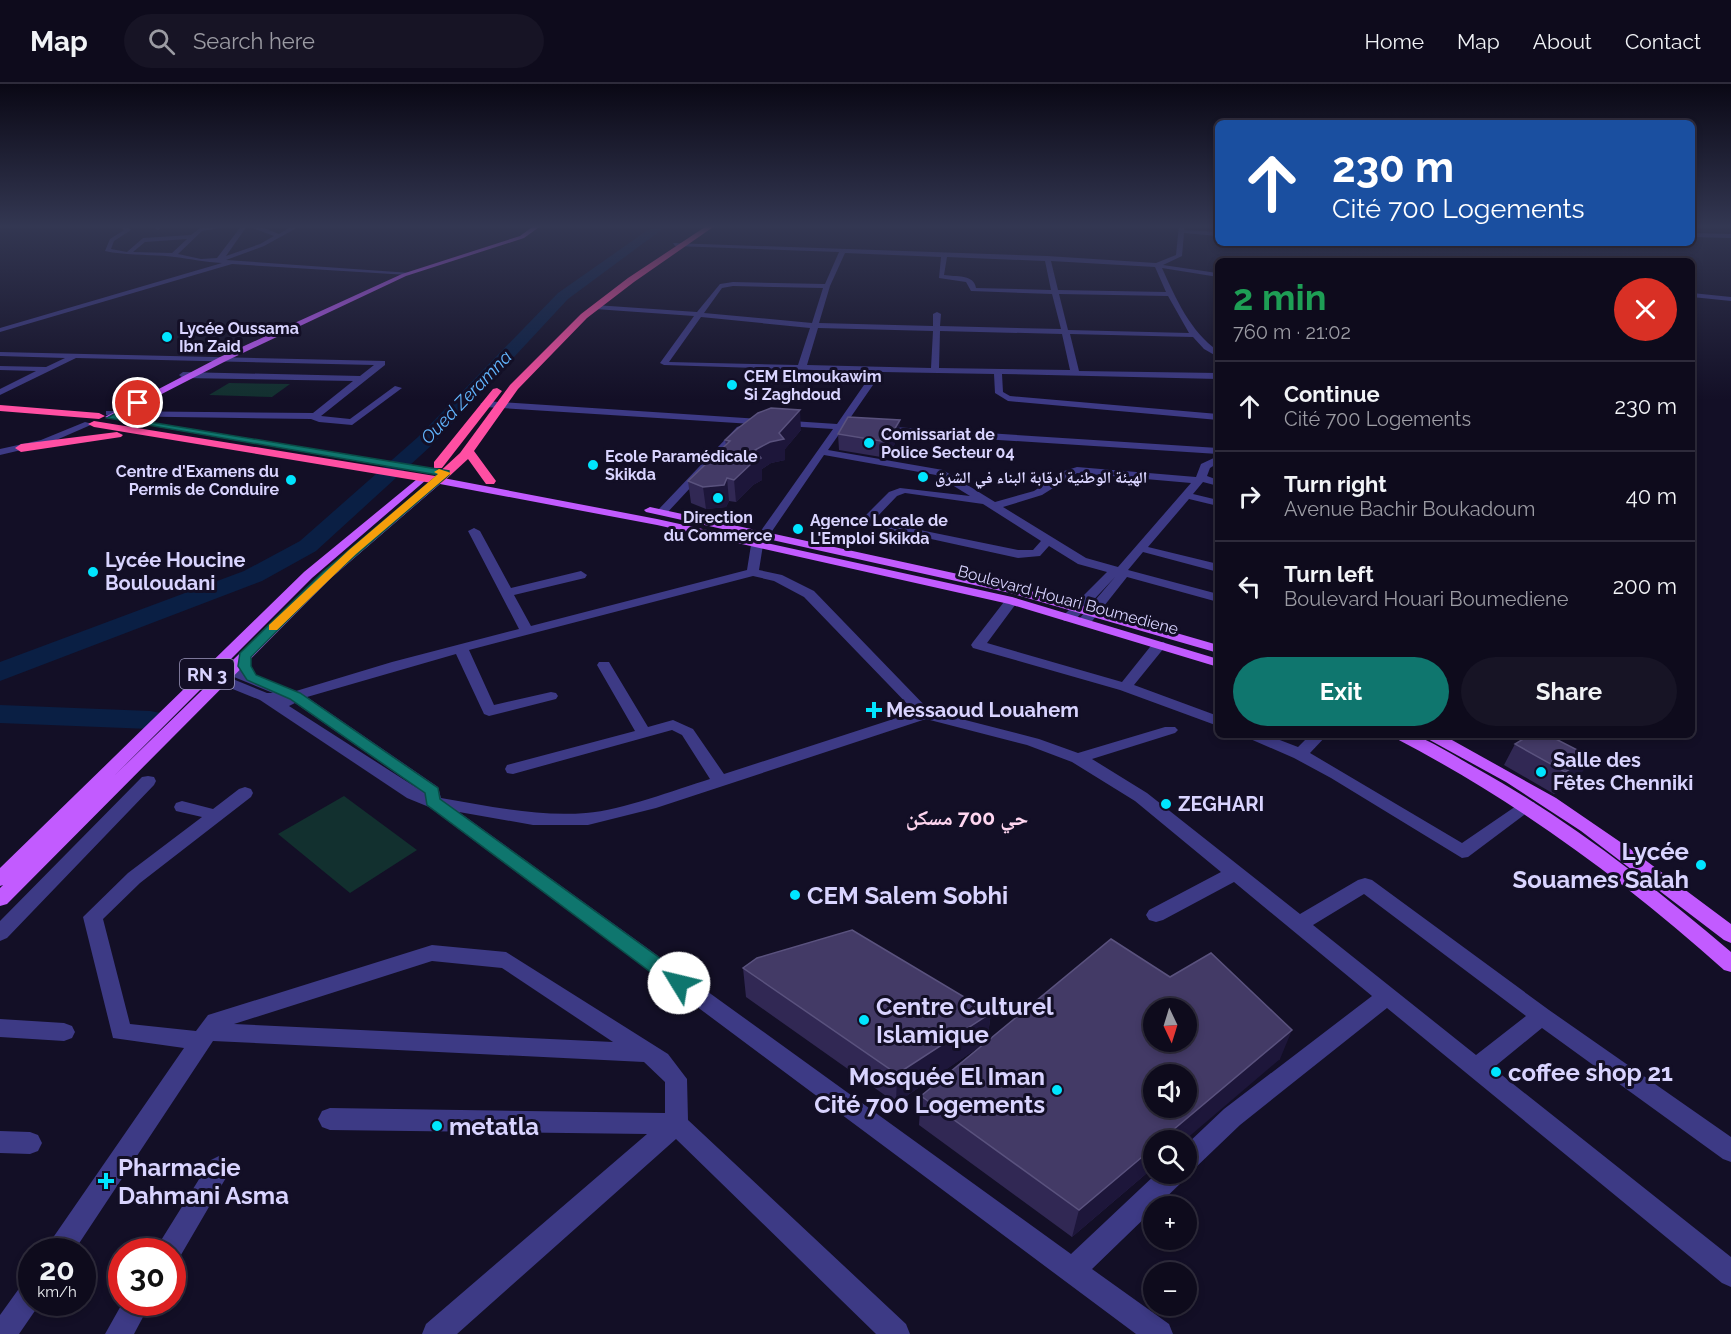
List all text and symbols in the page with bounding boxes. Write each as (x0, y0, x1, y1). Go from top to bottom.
search box (124, 14, 544, 68)
text: Map (30, 25, 88, 58)
icon: search (145, 25, 178, 58)
text: Search here (193, 28, 315, 54)
text: Home (1365, 29, 1424, 54)
text: Map (1457, 29, 1500, 54)
text: About (1533, 29, 1592, 54)
text: Contact (1625, 29, 1701, 54)
text: 230 m (1332, 143, 1454, 192)
icon: ahead (1233, 144, 1311, 222)
text: Cité 700 Logements (1332, 193, 1585, 224)
text: 2 min (1233, 276, 1326, 318)
button: close (1614, 278, 1677, 341)
place label: Lycée Oussama Ibn Zaid (179, 319, 299, 356)
text: 760 m · 21:02 (1233, 320, 1351, 344)
marker: Lycée Oussama Ibn Zaid (160, 330, 174, 344)
water label: Oued Zeramna (416, 346, 516, 448)
place label: CEM Elmoukawim Si Zaghdoud (744, 367, 882, 404)
pin (112, 377, 163, 428)
marker: CEM Elmoukawim Si Zaghdoud (725, 378, 739, 392)
text: Continue (1284, 381, 1380, 407)
icon: arrive (121, 386, 154, 419)
icon: ahead (1233, 390, 1266, 423)
text: 230 m (1614, 393, 1677, 419)
text: Cité 700 Logements (1284, 407, 1471, 431)
place label: Comissariat de Police Secteur 04 (881, 425, 1015, 462)
marker: Comissariat de Police Secteur 04 (862, 436, 876, 450)
place label: Ecole Paramédicale Skikda (605, 447, 758, 484)
marker: Ecole Paramédicale Skikda (586, 458, 600, 472)
place label: Centre d'Examens du Permis de Conduire (116, 462, 279, 499)
place label: الهيئة الوطنية لرقابة البناء في الشرق (935, 468, 1147, 489)
marker: الهيئة الوطنية لرقابة البناء في الشرق (916, 470, 930, 484)
text: Turn right (1284, 471, 1387, 497)
marker: Centre d'Examens du Permis de Conduire (284, 473, 298, 487)
icon: right (1233, 480, 1266, 513)
text: 40 m (1626, 483, 1677, 509)
marker: Direction du Commerce (711, 491, 725, 505)
text: Avenue Bachir Boukadoum (1284, 497, 1535, 521)
place label: Direction du Commerce (664, 508, 773, 545)
place label: Agence Locale de L'Emploi Skikda (810, 511, 948, 548)
marker: Agence Locale de L'Emploi Skikda (791, 522, 805, 536)
place label: Lycée Houcine Bouloudani (105, 548, 246, 595)
street label: Boulevard Houari Boumediene (956, 561, 1180, 639)
text: Turn left (1284, 561, 1374, 587)
marker: Lycée Houcine Bouloudani (86, 565, 100, 579)
icon: left (1233, 570, 1266, 603)
text: 200 m (1613, 573, 1677, 599)
text: Boulevard Houari Boumediene (1284, 587, 1569, 611)
button: Exit (1233, 657, 1449, 726)
button: Share (1461, 657, 1677, 726)
road number: RN 3 (180, 659, 234, 689)
place label: Messaoud Louahem (886, 698, 1079, 722)
marker: Messaoud Louahem (867, 703, 881, 717)
place label: Salle des Fêtes Chenniki (1553, 748, 1693, 795)
marker: Salle des Fêtes Chenniki (1534, 765, 1548, 779)
place label: ZEGHARI (1178, 792, 1264, 816)
marker: ZEGHARI (1159, 797, 1173, 811)
district label: حي 700 مسكن (906, 805, 1028, 834)
place label: Lycée Souames Salah (1512, 837, 1689, 894)
marker: Lycée Souames Salah (1694, 858, 1708, 872)
place label: CEM Salem Sobhi (807, 881, 1008, 910)
marker: CEM Salem Sobhi (788, 888, 802, 902)
position arrow (647, 951, 711, 1015)
place label: Centre Culturel Islamique (876, 992, 1054, 1049)
north arrow (1143, 998, 1197, 1052)
map controls (1143, 998, 1197, 1316)
marker: Centre Culturel Islamique (857, 1013, 871, 1027)
place label: coffee shop 21 (1508, 1058, 1673, 1087)
place label: Mosquée El Iman Cité 700 Logements (814, 1062, 1045, 1119)
button: sound (1143, 1064, 1197, 1118)
marker: coffee shop 21 (1489, 1065, 1503, 1079)
marker: Mosquée El Iman Cité 700 Logements (1050, 1083, 1064, 1097)
place label: metatla (449, 1112, 539, 1141)
marker: metatla (430, 1119, 444, 1133)
button: search (1143, 1130, 1197, 1184)
place label: Pharmacie Dahmani Asma (118, 1153, 289, 1210)
marker: Pharmacie Dahmani Asma (99, 1174, 113, 1188)
button: + (1143, 1196, 1197, 1250)
speed limit sign: 30 (108, 1238, 186, 1316)
text: 20 (39, 1252, 75, 1287)
button: − (1143, 1262, 1197, 1316)
text: km/h (37, 1283, 77, 1301)

